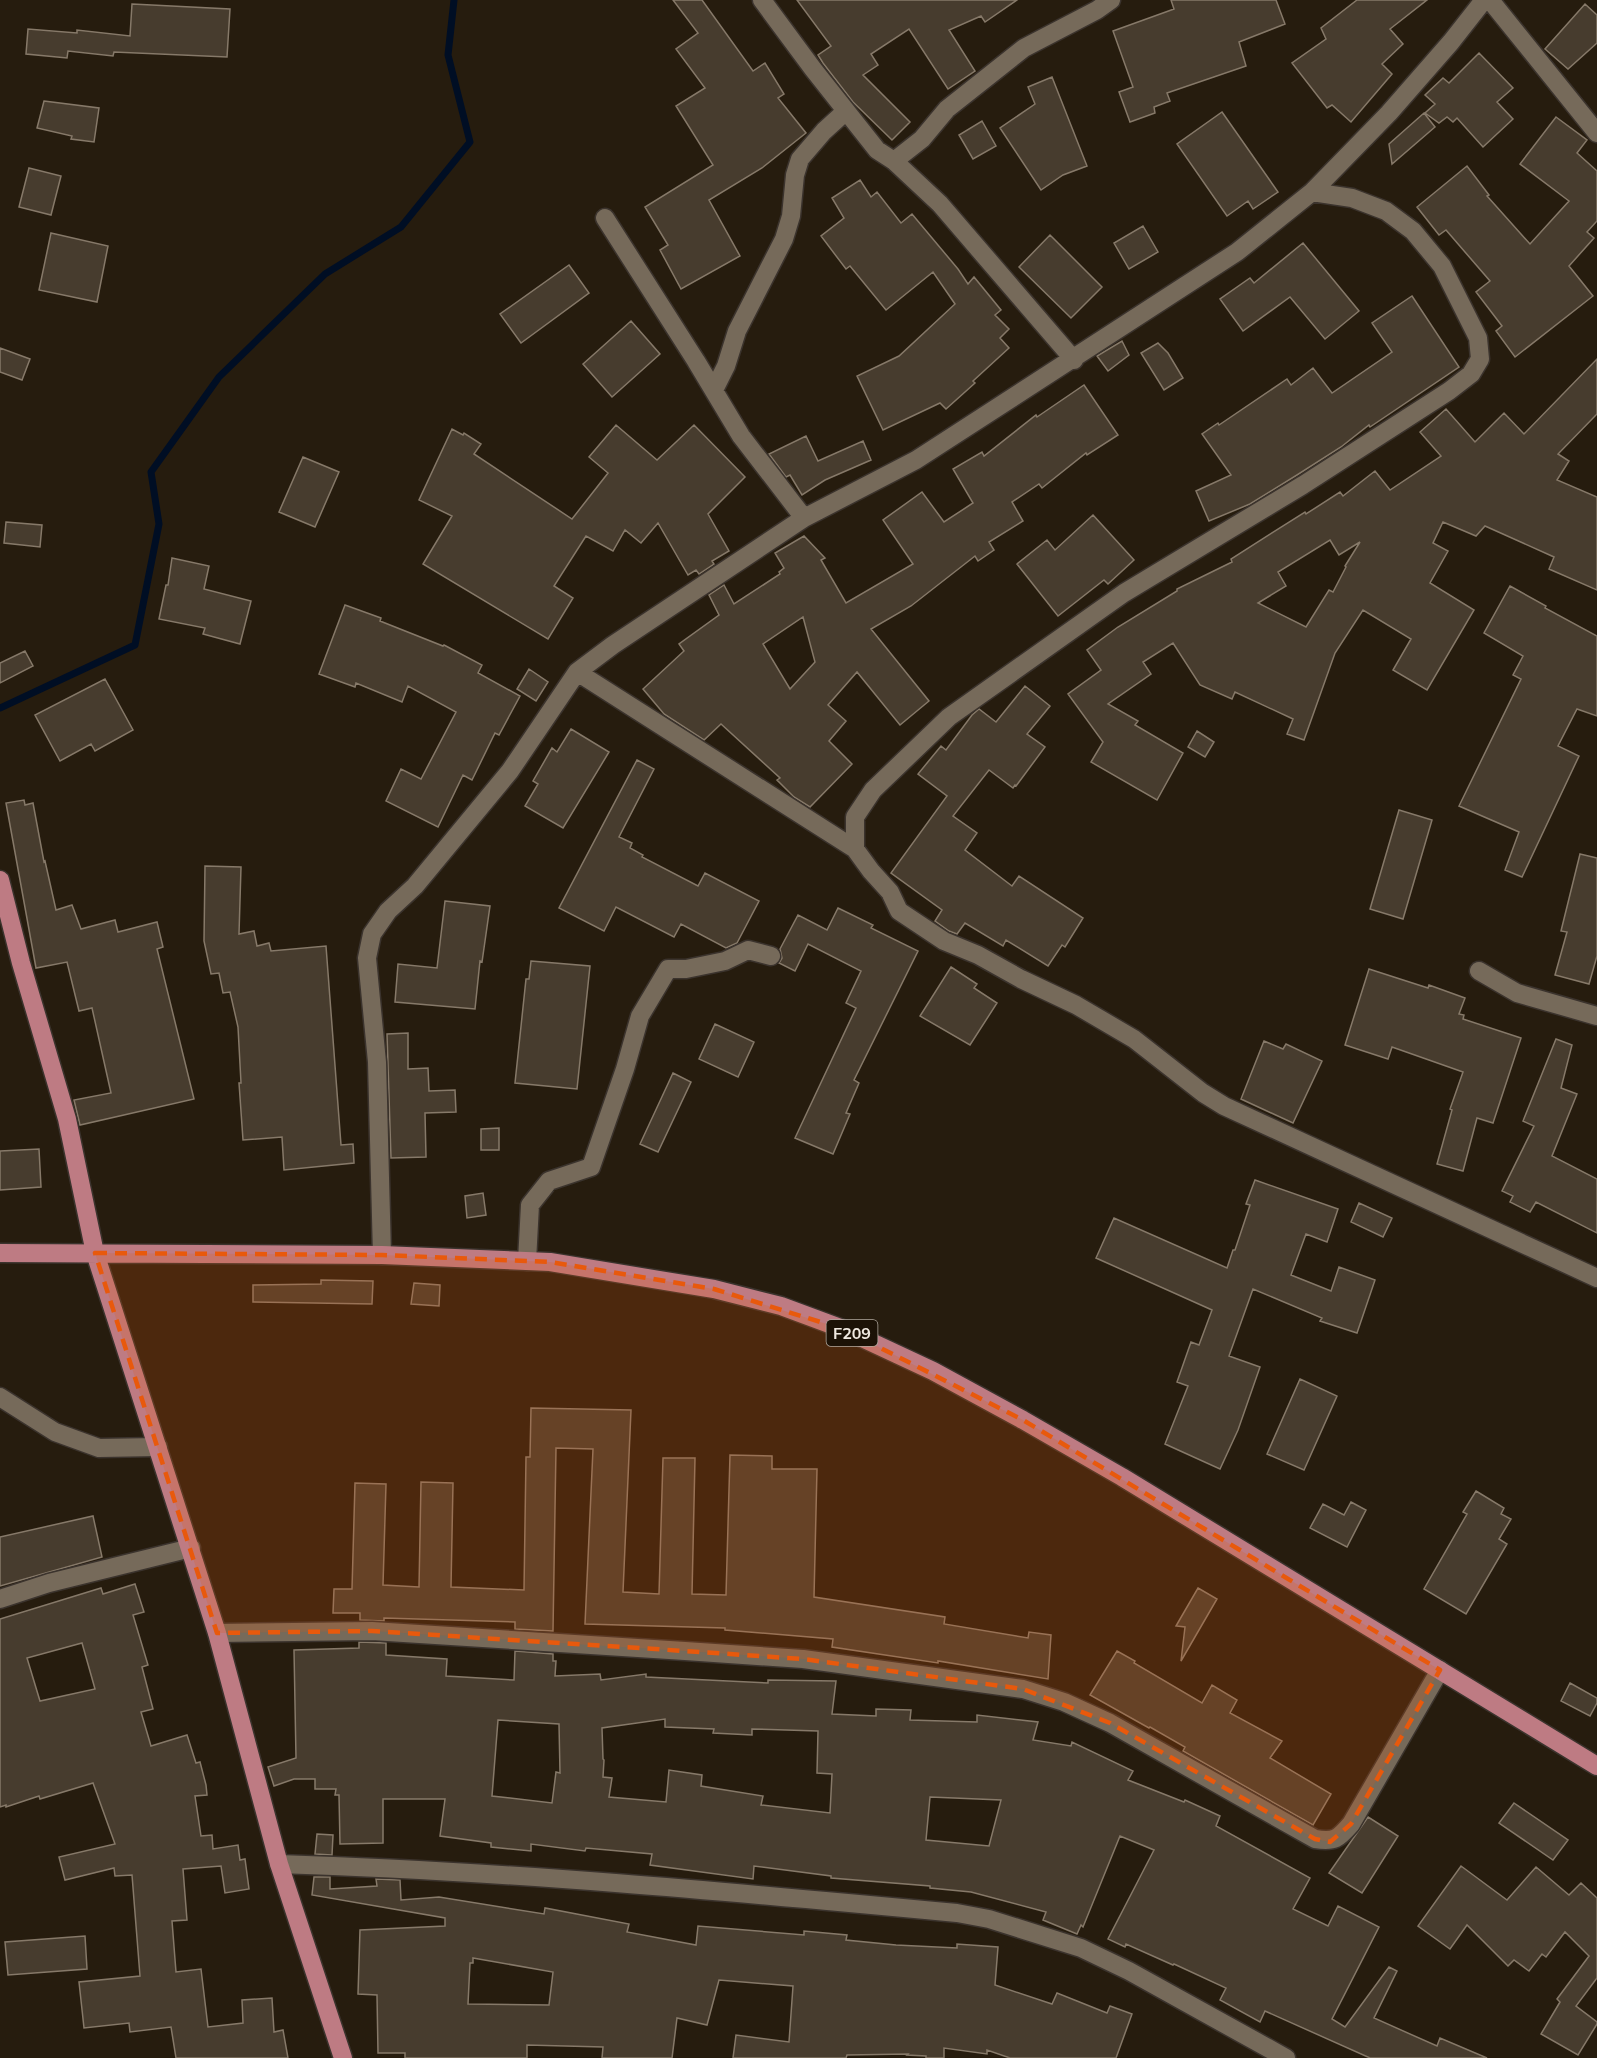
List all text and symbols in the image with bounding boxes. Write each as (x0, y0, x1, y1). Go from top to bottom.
road number: F209 (826, 1320, 878, 1346)

